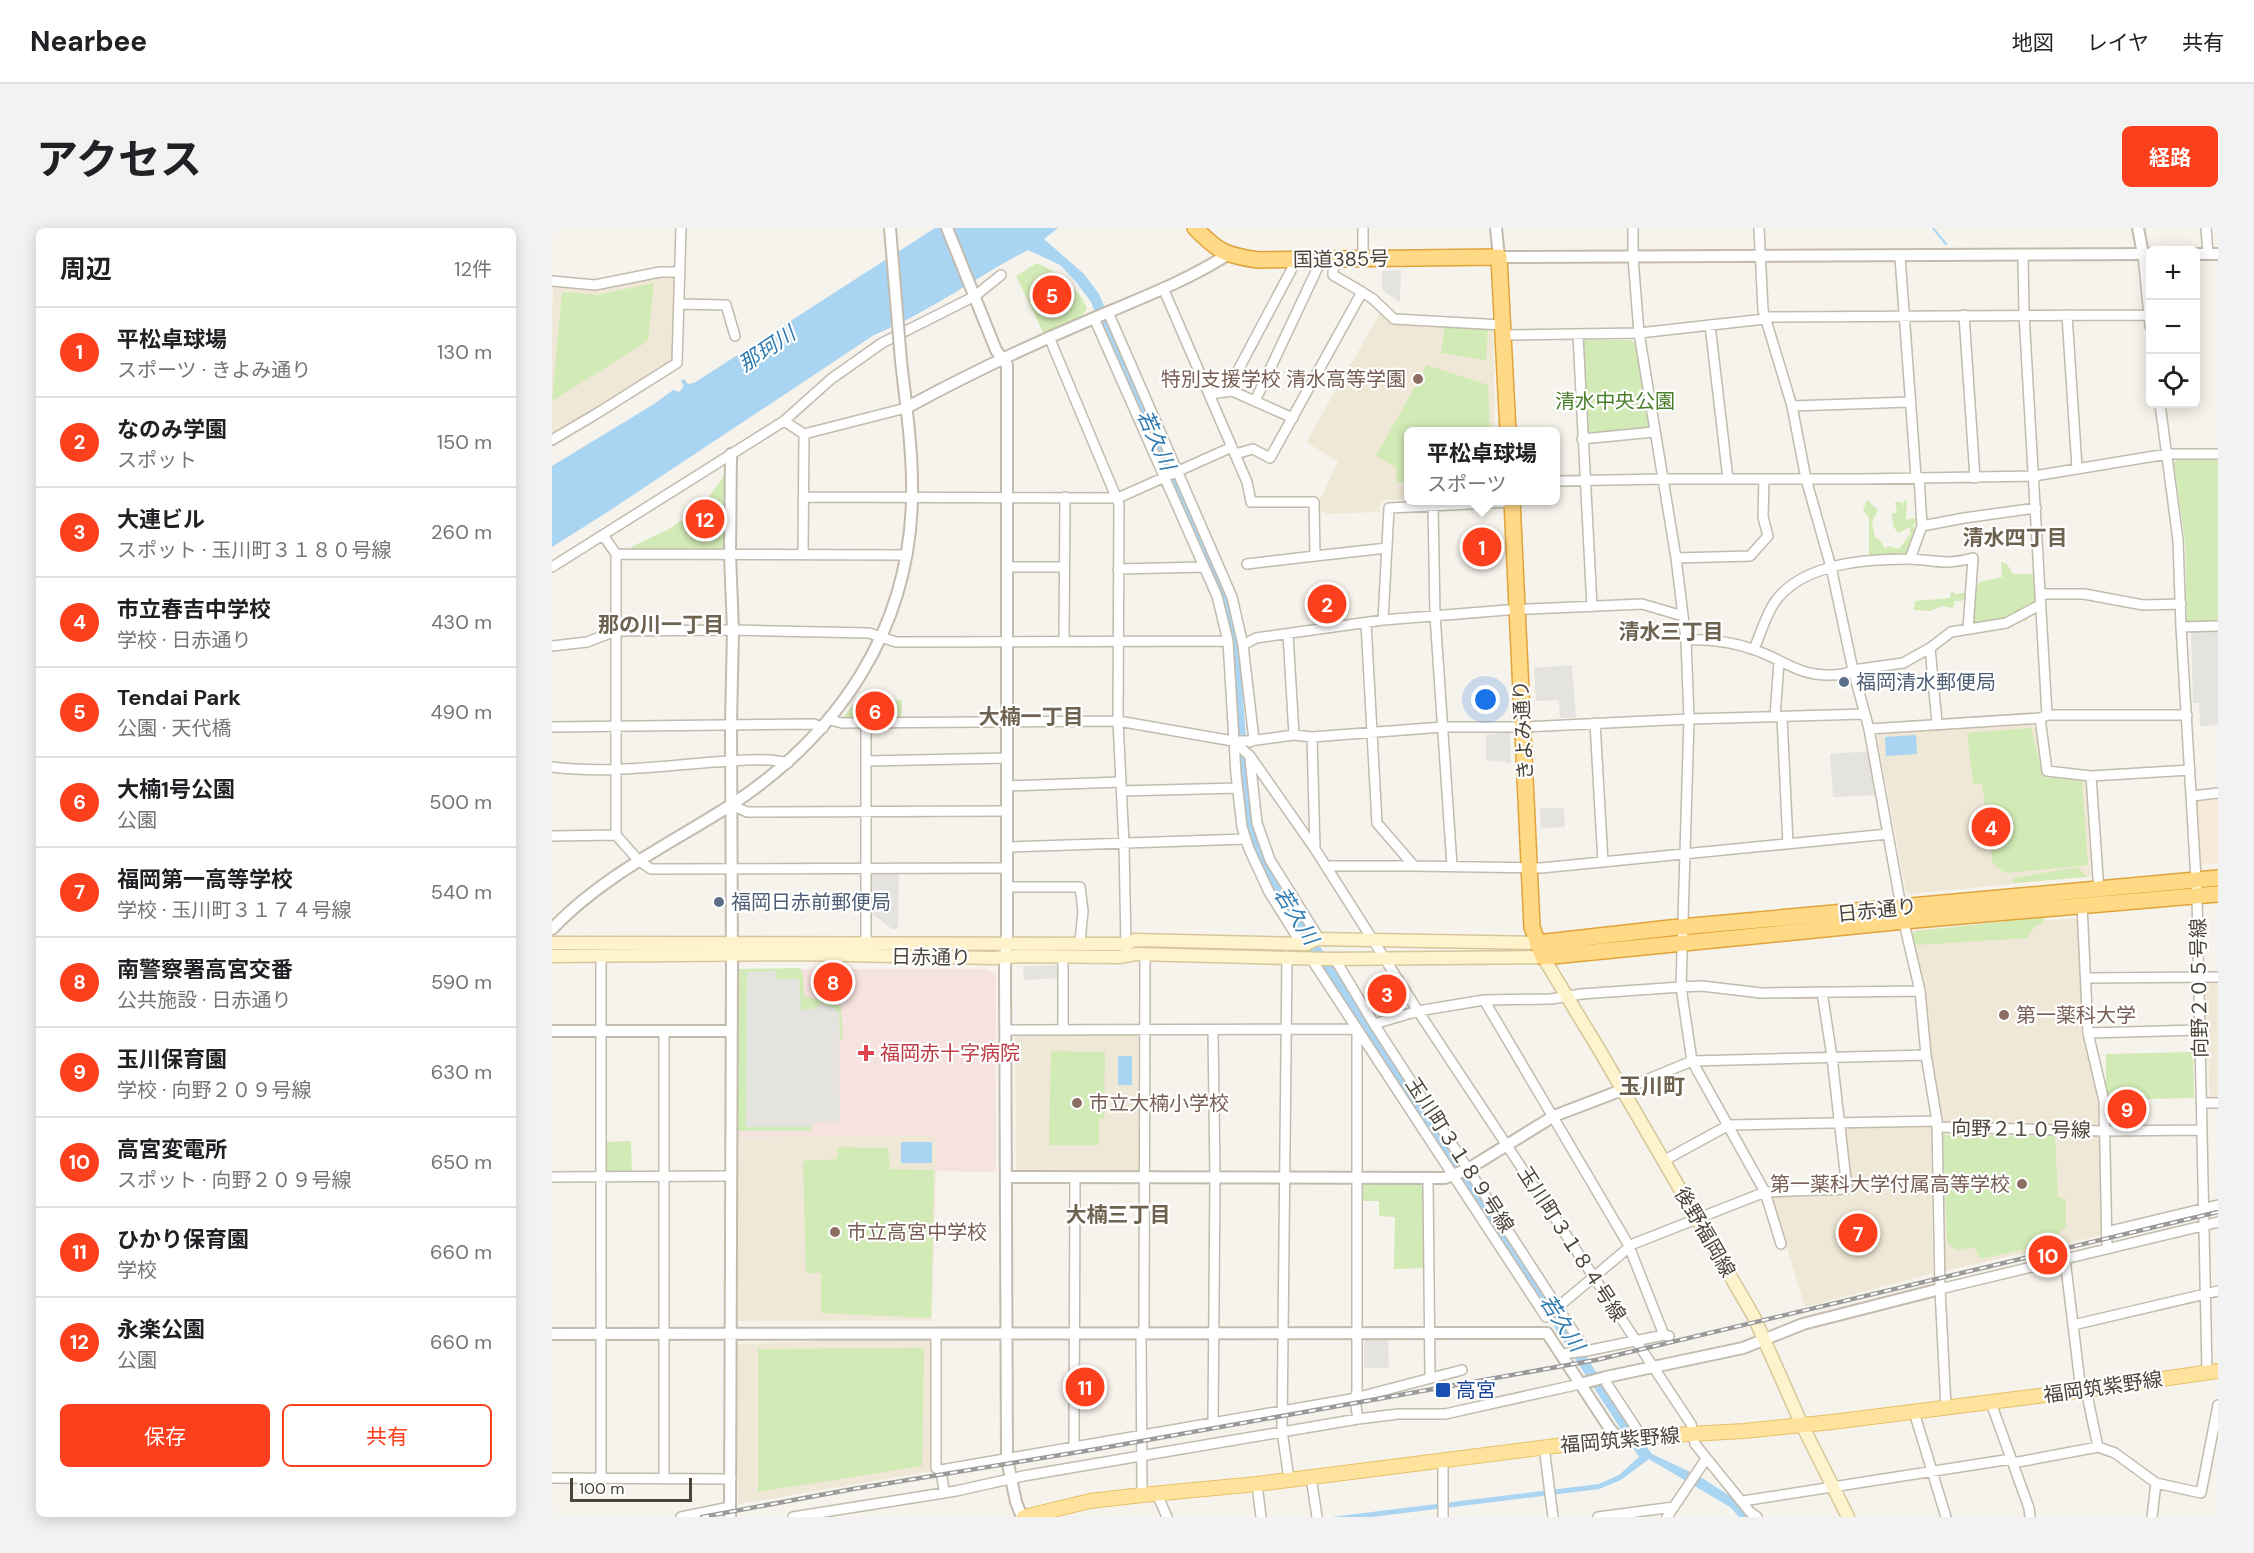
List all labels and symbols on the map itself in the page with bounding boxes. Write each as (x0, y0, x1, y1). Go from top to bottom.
street label: 国道385号 (1293, 245, 1389, 273)
pin: 5 (1032, 272, 1072, 318)
water label: 那珂川 (733, 319, 803, 378)
place label: 特別支援学校 清水高等学園 (1161, 366, 1406, 392)
marker: 特別支援学校 清水高等学園 (1411, 372, 1425, 386)
park label: 清水中央公園 (1555, 388, 1675, 414)
water label: 若久川 (1130, 406, 1182, 476)
pin: 12 (686, 496, 724, 542)
pin: 1 (1462, 524, 1502, 570)
district label: 清水四丁目 (1963, 524, 2068, 552)
pin: 2 (1308, 582, 1346, 626)
district label: 那の川一丁目 (598, 611, 724, 639)
district label: 清水三丁目 (1619, 618, 1724, 646)
place label: 福岡清水郵便局 (1856, 669, 1996, 695)
marker: 福岡清水郵便局 (1837, 675, 1851, 689)
street label: きよみ通り (1507, 679, 1539, 781)
your location (1471, 685, 1500, 714)
pin: 6 (856, 688, 894, 734)
district label: 大楠一丁目 (979, 703, 1084, 731)
pin: 4 (1972, 804, 2010, 850)
water label: 若久川 (1267, 882, 1326, 952)
place label: 福岡日赤前郵便局 (731, 889, 891, 915)
street label: 日赤通り (1836, 893, 1918, 927)
marker: 福岡日赤前郵便局 (712, 895, 726, 909)
street label: 向野２０５号線 (2185, 918, 2213, 1058)
street label: 日赤通り (891, 943, 971, 971)
pin: 8 (814, 960, 852, 1005)
pin: 3 (1368, 972, 1406, 1017)
place label: 第一薬科大学 (2016, 1002, 2136, 1028)
marker: 第一薬科大学 (1997, 1008, 2011, 1022)
place label: 福岡赤十字病院 (880, 1040, 1020, 1066)
marker: 福岡赤十字病院 (857, 1044, 875, 1062)
street label: 玉川町３１８９号線 (1400, 1072, 1520, 1238)
district label: 玉川町 (1619, 1072, 1685, 1101)
pin: 9 (2108, 1086, 2146, 1132)
place label: 市立大楠小学校 (1089, 1090, 1229, 1116)
marker: 市立大楠小学校 (1070, 1096, 1084, 1110)
street label: 向野２１０号線 (1951, 1115, 2091, 1143)
street label: 玉川町３１８４号線 (1512, 1161, 1632, 1327)
place label: 第一薬科大学付属高等学校 (1770, 1171, 2010, 1197)
marker: 第一薬科大学付属高等学校 (2015, 1177, 2029, 1191)
street label: 後野福岡線 (1669, 1182, 1741, 1282)
district label: 大楠三丁目 (1066, 1201, 1171, 1229)
pin: 7 (1838, 1210, 1878, 1256)
place label: 市立高宮中学校 (847, 1219, 987, 1245)
marker: 市立高宮中学校 (828, 1225, 842, 1239)
pin: 10 (2028, 1232, 2068, 1278)
water label: 若久川 (1533, 1289, 1592, 1359)
pin: 11 (1066, 1364, 1104, 1410)
street label: 福岡筑紫野線 (2042, 1366, 2164, 1408)
place label: 高宮 (1456, 1377, 1496, 1403)
marker: 高宮 (1434, 1381, 1452, 1399)
street label: 福岡筑紫野線 (1559, 1422, 1681, 1458)
scale bar (570, 1475, 692, 1502)

